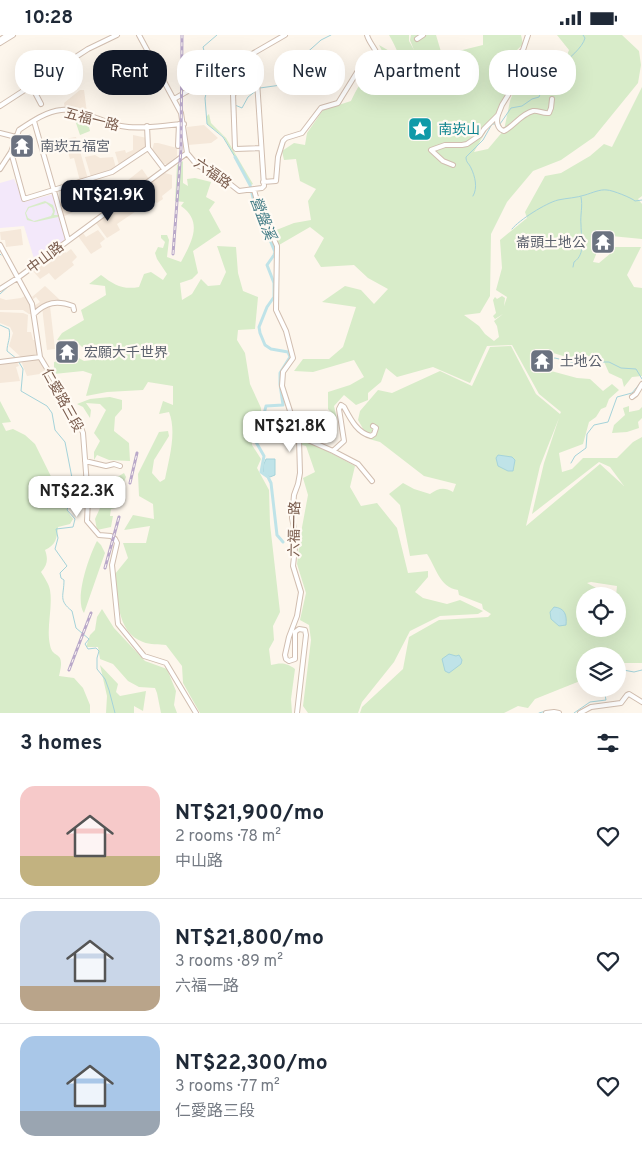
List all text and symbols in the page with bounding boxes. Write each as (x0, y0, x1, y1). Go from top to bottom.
text: 10:28 (25, 6, 73, 30)
chip: Buy (15, 50, 83, 95)
chip: Rent (93, 50, 167, 95)
chip: Filters (177, 50, 264, 95)
chip: New (274, 50, 345, 95)
chip: Apartment (355, 50, 479, 95)
chip: House (489, 50, 576, 95)
street label: 五福一路 (62, 105, 121, 135)
place icon: 南崁山 (407, 116, 433, 142)
place label: 南崁山 (438, 122, 480, 139)
temple icon: 南崁五福宮 (9, 133, 35, 159)
place label: 南崁五福宮 (40, 139, 110, 156)
street label: 六福路 (190, 155, 234, 193)
pin: NT$21.9K (56, 179, 160, 222)
text: NT$21.9K (72, 186, 144, 206)
water label: 營盤溪 (245, 194, 279, 245)
temple icon: 崙頭土地公 (590, 229, 616, 255)
place label: 崙頭土地公 (516, 235, 586, 252)
street label: 中山路 (24, 239, 68, 278)
temple icon: 宏願大千世界 (54, 339, 80, 365)
place label: 宏願大千世界 (84, 345, 168, 362)
temple icon: 土地公 (529, 348, 555, 374)
place label: 土地公 (560, 354, 602, 371)
street label: 仁愛路三段 (37, 366, 86, 435)
pin: NT$21.8K (238, 411, 342, 453)
text: NT$21.8K (254, 417, 326, 437)
pin: NT$22.3K (25, 475, 129, 518)
text: NT$22.3K (39, 482, 115, 502)
street label: 六福一路 (287, 501, 304, 557)
map controls (576, 587, 626, 697)
button: locate (576, 587, 626, 637)
button: layers (576, 647, 626, 697)
icon: filters (594, 729, 622, 757)
text: 3 homes (20, 730, 102, 757)
text: NT$21,900/mo (175, 800, 324, 827)
icon: home (60, 806, 120, 866)
icon: heart (594, 822, 622, 850)
text: 2 rooms · 78 m² (175, 827, 281, 847)
text: 中山路 (175, 852, 223, 872)
text: NT$21,800/mo (175, 925, 324, 952)
icon: home (60, 931, 120, 991)
icon: heart (594, 947, 622, 975)
text: 3 rooms · 89 m² (175, 952, 283, 972)
text: 六福一路 (175, 977, 239, 997)
text: NT$22,300/mo (175, 1050, 328, 1077)
icon: home (60, 1056, 120, 1116)
icon: heart (594, 1072, 622, 1100)
text: 3 rooms · 77 m² (175, 1077, 280, 1097)
text: 仁愛路三段 (175, 1102, 255, 1122)

